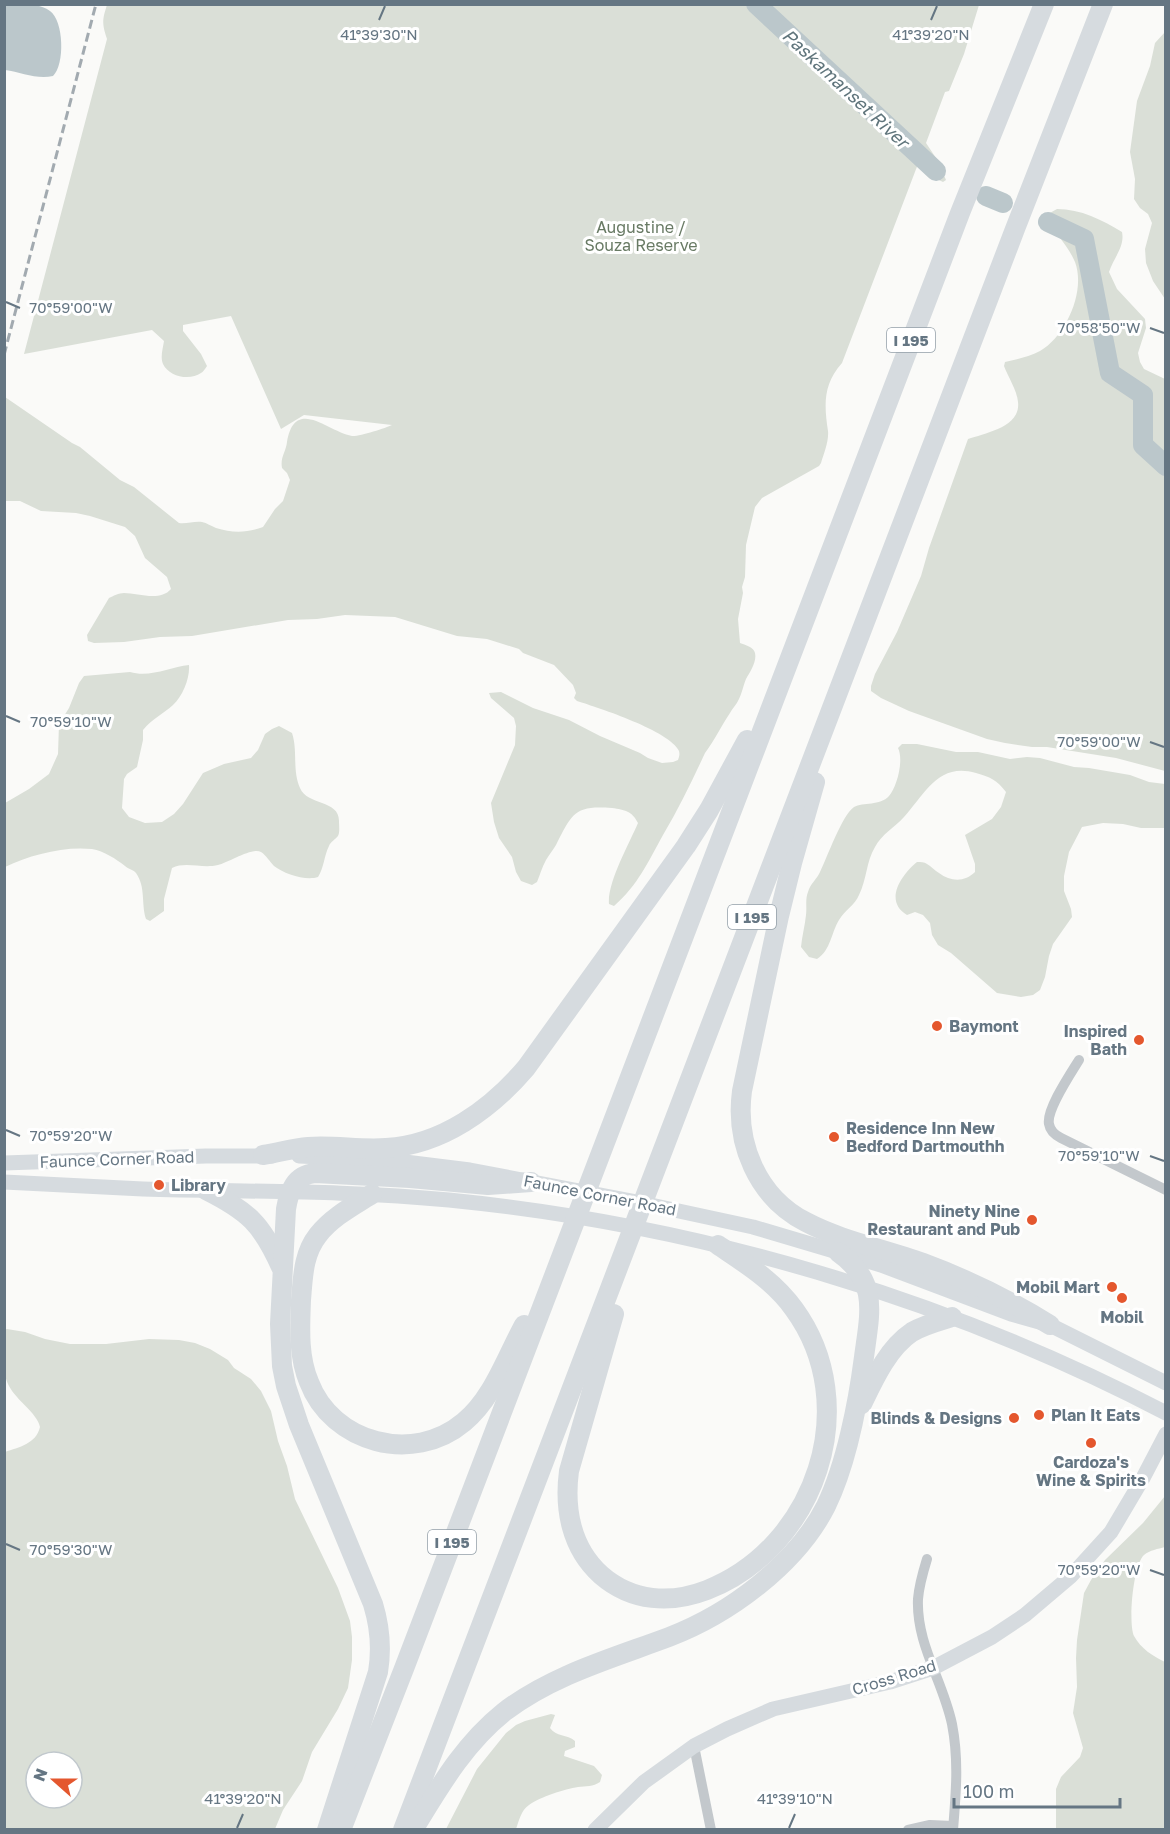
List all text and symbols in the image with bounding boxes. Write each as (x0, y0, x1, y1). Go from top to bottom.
water label: Paskamanset River (778, 24, 916, 154)
text: 41°39'30"N (340, 25, 418, 43)
text: 41°39'20"N (892, 25, 970, 43)
park label: Augustine / Souza Reserve (584, 217, 698, 255)
text: 70°59'00"W (29, 298, 113, 316)
text: 70°58'50"W (1058, 318, 1140, 336)
road number: I 195 (887, 328, 935, 352)
text: 70°59'10"W (30, 712, 112, 730)
text: 70°59'00"W (1057, 732, 1141, 750)
road number: I 195 (728, 905, 776, 929)
place label: Baymont (949, 1016, 1019, 1036)
marker: Baymont (930, 1019, 944, 1033)
place label: Inspired Bath (1063, 1021, 1127, 1059)
marker: Inspired Bath (1132, 1033, 1146, 1047)
place label: Residence Inn New Bedford Dartmouthh (846, 1118, 1004, 1156)
text: 70°59'20"W (30, 1126, 112, 1144)
marker: Residence Inn New Bedford Dartmouthh (827, 1130, 841, 1144)
street label: Faunce Corner Road (39, 1146, 195, 1172)
text: 70°59'10"W (1058, 1146, 1140, 1164)
street label: Faunce Corner Road (522, 1170, 678, 1220)
place label: Library (171, 1175, 226, 1195)
marker: Library (152, 1178, 166, 1192)
place label: Ninety Nine Restaurant and Pub (867, 1201, 1020, 1239)
marker: Ninety Nine Restaurant and Pub (1025, 1213, 1039, 1227)
place label: Mobil Mart (1016, 1277, 1100, 1297)
marker: Mobil Mart (1105, 1280, 1119, 1294)
marker: Mobil (1115, 1291, 1129, 1305)
place label: Mobil (1100, 1307, 1144, 1327)
place label: Plan It Eats (1051, 1405, 1141, 1425)
place label: Blinds & Designs (870, 1408, 1002, 1428)
marker: Plan It Eats (1032, 1408, 1046, 1422)
marker: Blinds & Designs (1007, 1411, 1021, 1425)
marker: Cardoza's Wine & Spirits (1084, 1436, 1098, 1450)
place label: Cardoza's Wine & Spirits (1036, 1452, 1146, 1490)
road number: I 195 (428, 1530, 476, 1554)
text: 70°59'30"W (30, 1540, 112, 1558)
text: 70°59'20"W (1058, 1560, 1140, 1578)
street label: Cross Road (850, 1655, 938, 1699)
north arrow (24, 1750, 84, 1810)
text: N (28, 1765, 52, 1784)
scale bar (954, 1771, 1120, 1809)
text: 100 m (963, 1780, 1014, 1802)
text: 41°39'20"N (204, 1789, 282, 1807)
text: 41°39'10"N (757, 1789, 833, 1807)

